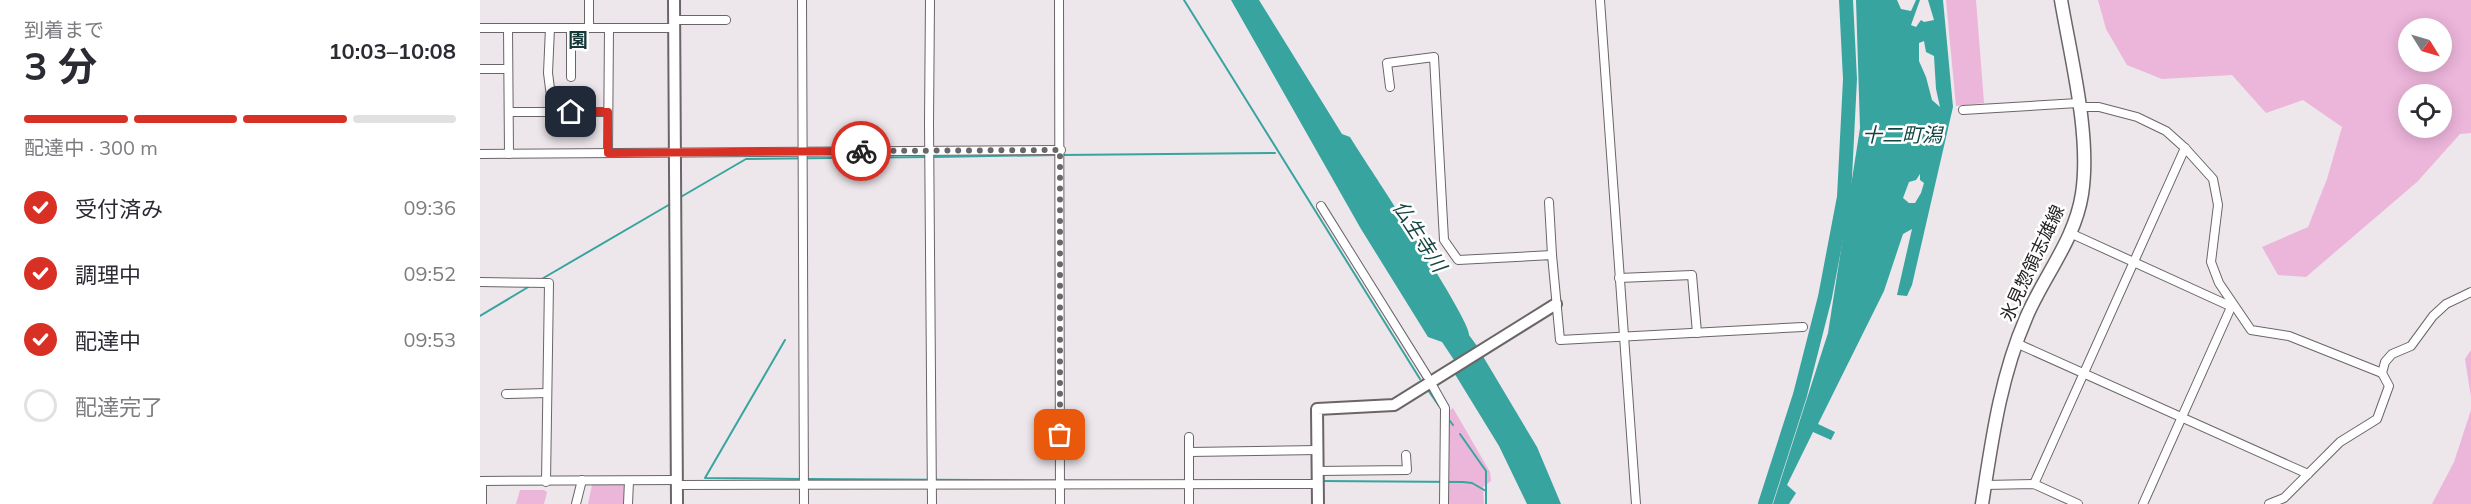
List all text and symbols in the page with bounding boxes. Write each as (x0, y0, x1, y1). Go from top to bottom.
text: 到着まで (24, 17, 104, 42)
north arrow (2398, 18, 2452, 72)
map controls (2398, 18, 2452, 138)
district label: 園 (568, 27, 588, 52)
text: 10:03–10:08 (328, 37, 456, 65)
text: 3 分 (24, 41, 97, 90)
button: locate (2398, 84, 2452, 138)
pin (545, 86, 596, 137)
icon: home (554, 95, 587, 128)
courier (831, 121, 891, 181)
water label: 十二町潟 (1862, 122, 1945, 147)
text: 配達中 · 300 m (24, 135, 158, 160)
icon: bike (845, 135, 878, 168)
icon: check (24, 191, 57, 224)
text: 受付済み (75, 195, 163, 223)
text: 09:36 (403, 195, 456, 220)
water label: 仏生寺川 (1388, 196, 1453, 278)
street label: 氷見惣領志雄線 (1995, 201, 2069, 325)
icon: check (24, 257, 57, 290)
text: 調理中 (75, 261, 141, 289)
text: 09:52 (403, 261, 456, 286)
icon: check (24, 323, 57, 356)
text: 配達中 (75, 327, 141, 355)
text: 09:53 (403, 327, 456, 352)
text: 配達完了 (75, 393, 163, 421)
pin (1034, 409, 1085, 460)
icon: bag (1043, 418, 1076, 451)

